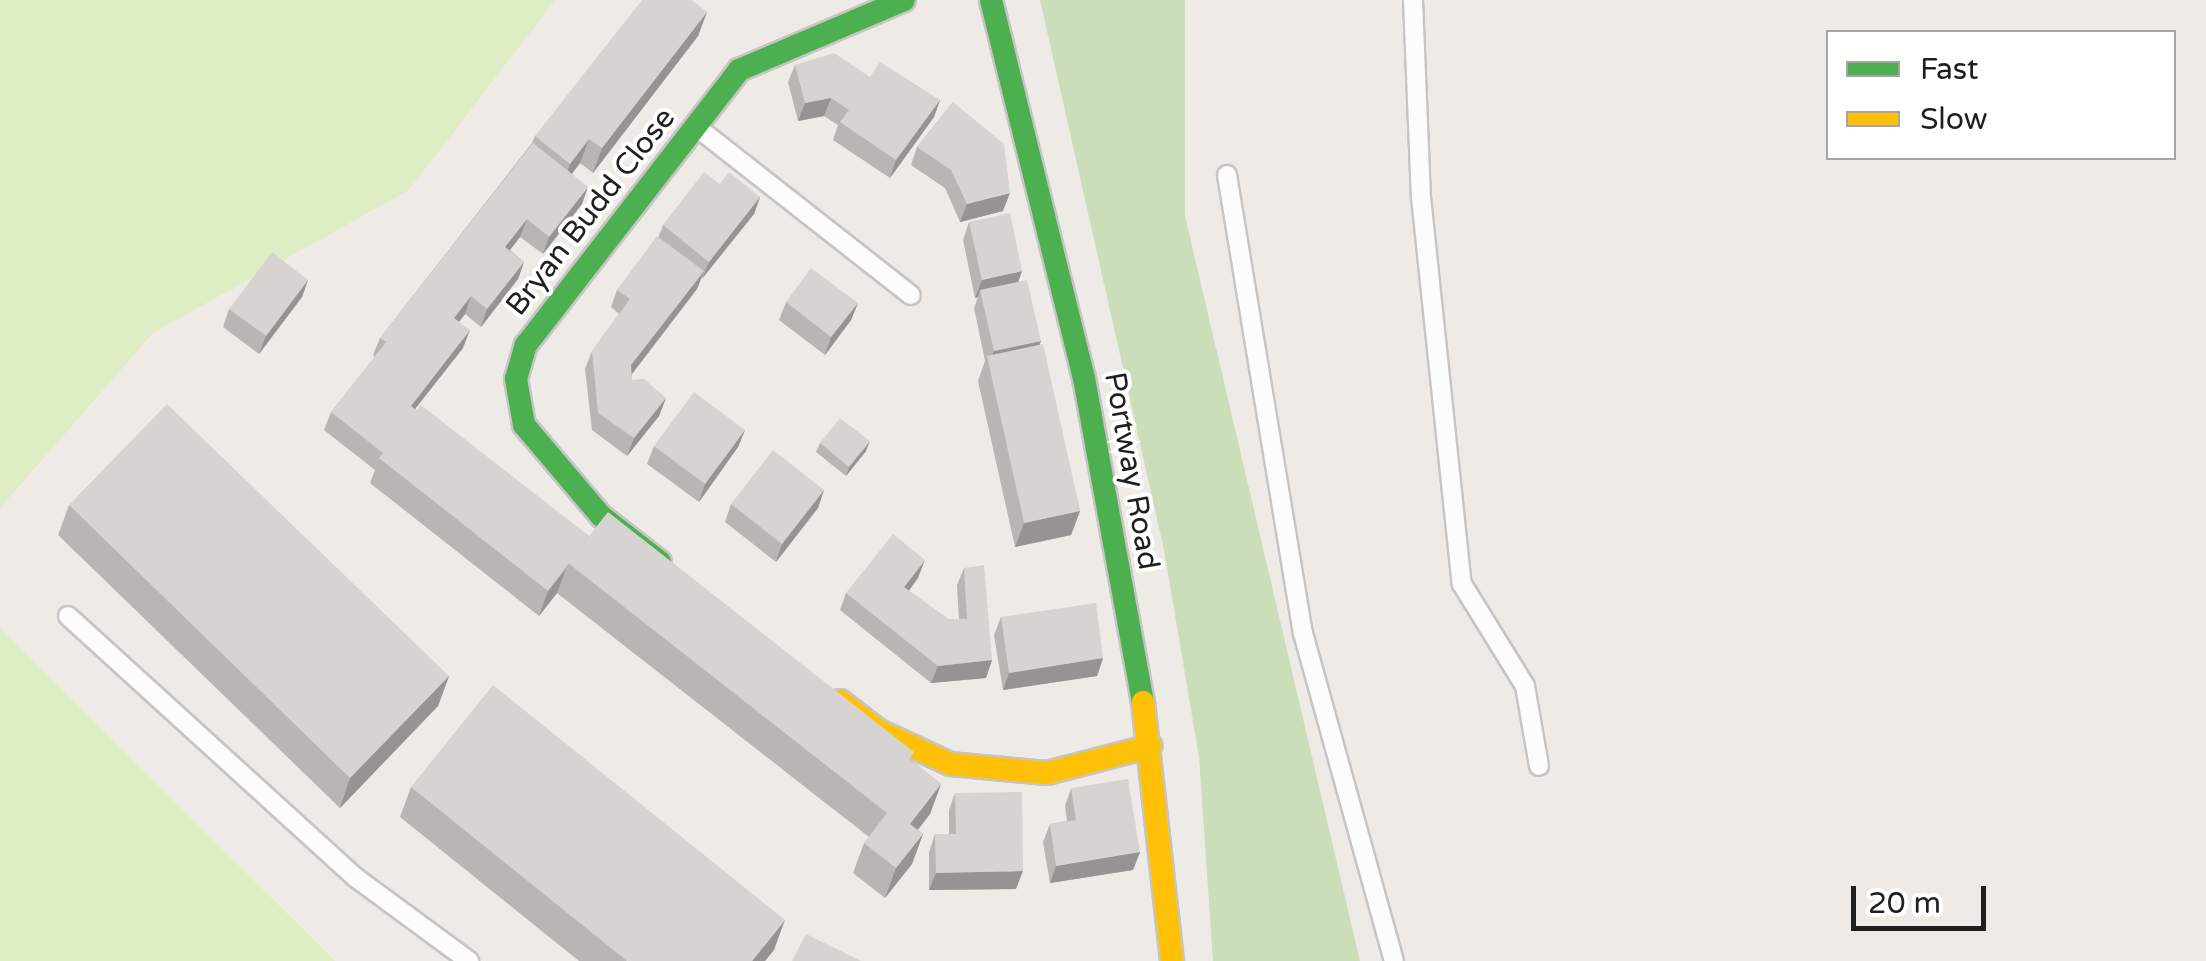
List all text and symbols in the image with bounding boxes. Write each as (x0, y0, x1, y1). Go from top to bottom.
legend (1826, 30, 2176, 160)
text: Fast (1920, 51, 1979, 88)
street label: Bryan Budd Close (499, 101, 683, 323)
text: Slow (1920, 101, 1988, 138)
street label: Portway Road (1096, 369, 1166, 573)
scale bar (1856, 866, 1991, 928)
text: 20 m (1868, 885, 1941, 922)

